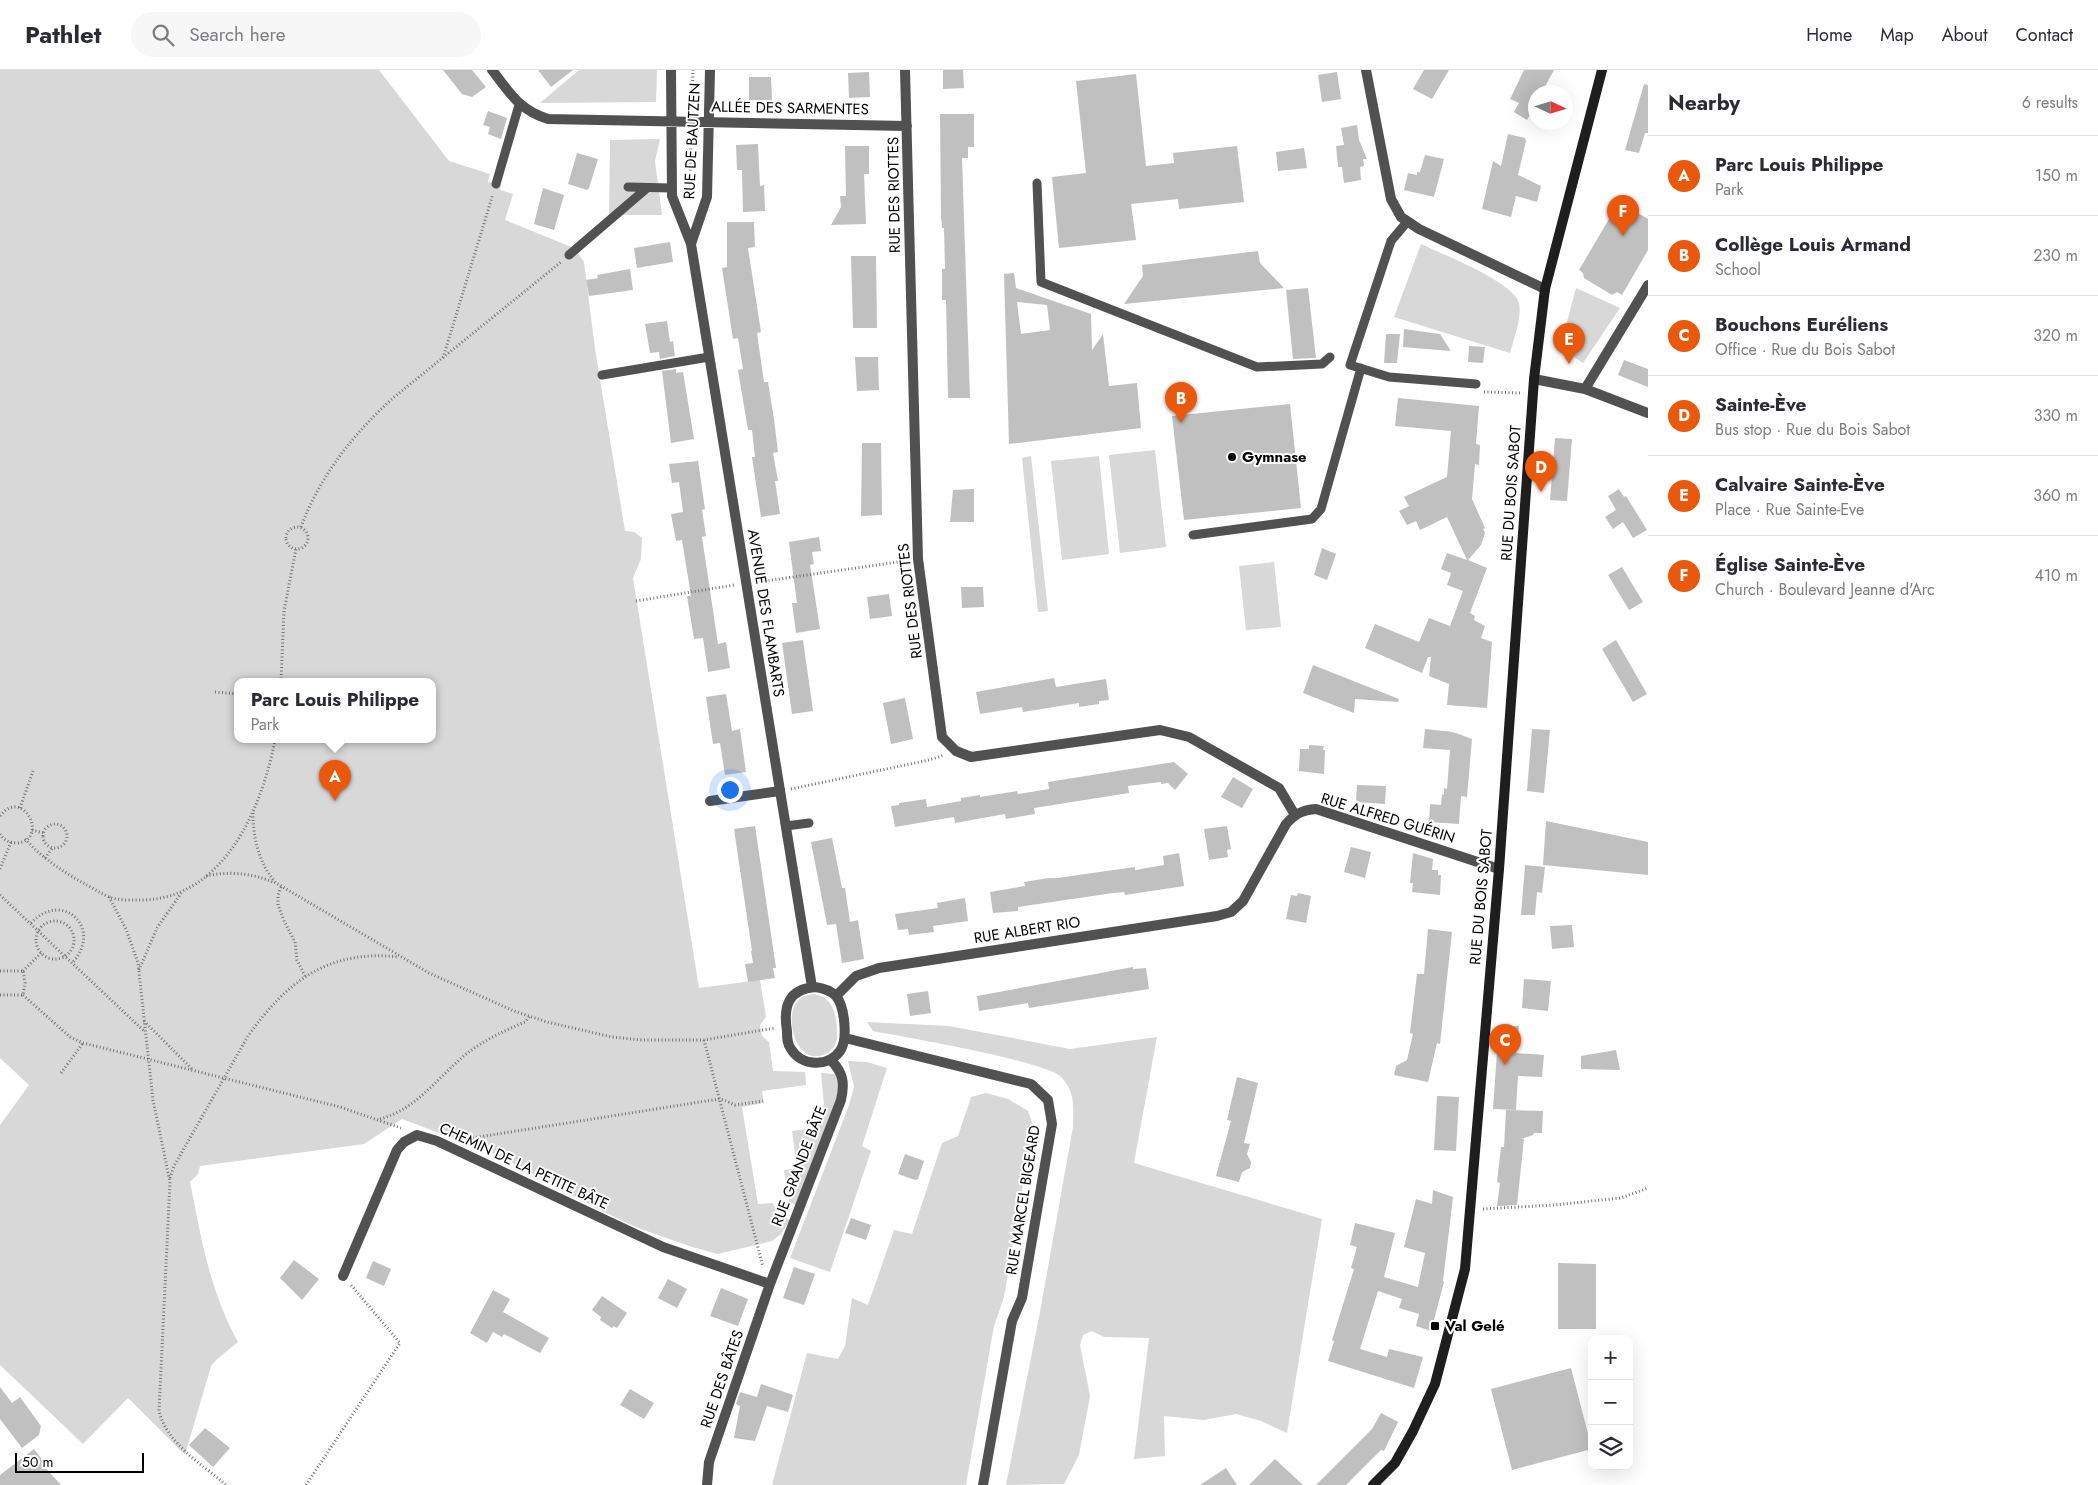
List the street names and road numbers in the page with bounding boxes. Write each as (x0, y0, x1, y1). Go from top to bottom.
street label: RUE DE BAUTZEN (678, 82, 706, 200)
street label: ALLÉE DES SARMENTES (711, 96, 869, 120)
street label: RUE DES RIOTTES (882, 137, 906, 253)
street label: RUE DU BOIS SABOT (1495, 424, 1527, 562)
street label: AVENUE DES FLAMBARTS (742, 527, 790, 699)
street label: RUE DES RIOTTES (892, 542, 928, 660)
street label: RUE ALFRED GUÉRIN (1318, 787, 1458, 849)
street label: RUE DU BOIS SABOT (1464, 828, 1498, 966)
street label: RUE ALBERT RIO (972, 911, 1082, 949)
street label: RUE GRANDE BÂTE (766, 1103, 832, 1229)
street label: CHEMIN DE LA PETITE BÂTE (436, 1117, 612, 1215)
street label: RUE MARCEL BIGEARD (1000, 1124, 1046, 1276)
street label: RUE DES BÂTES (695, 1327, 749, 1431)

